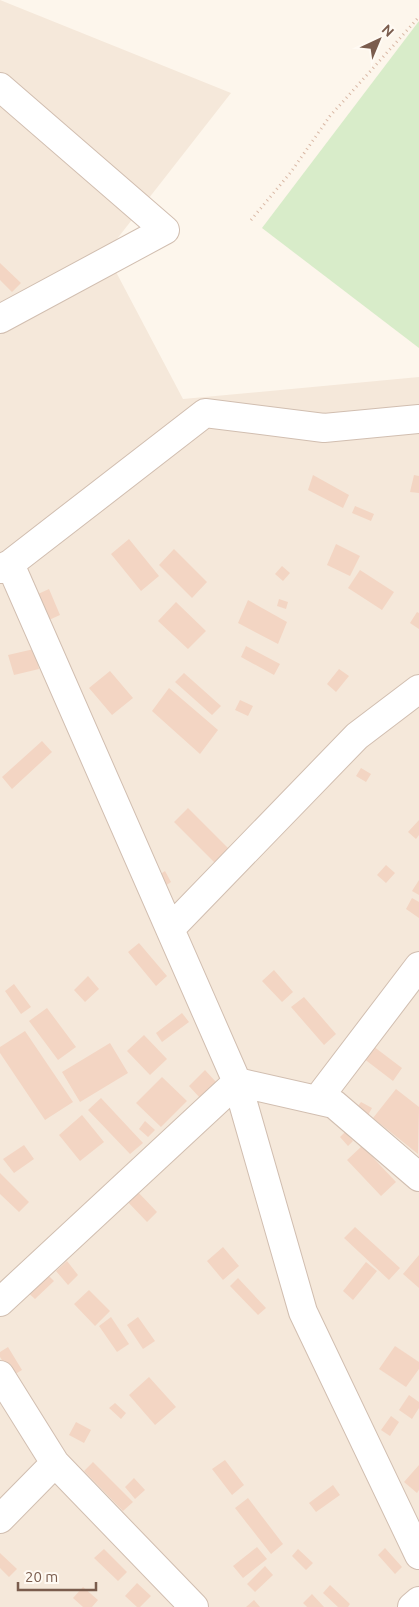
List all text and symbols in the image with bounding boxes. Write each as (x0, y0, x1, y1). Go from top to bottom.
north arrow (354, 15, 404, 65)
text: N (379, 21, 397, 40)
scale bar (18, 1560, 95, 1592)
text: 20 m (25, 1568, 58, 1585)

